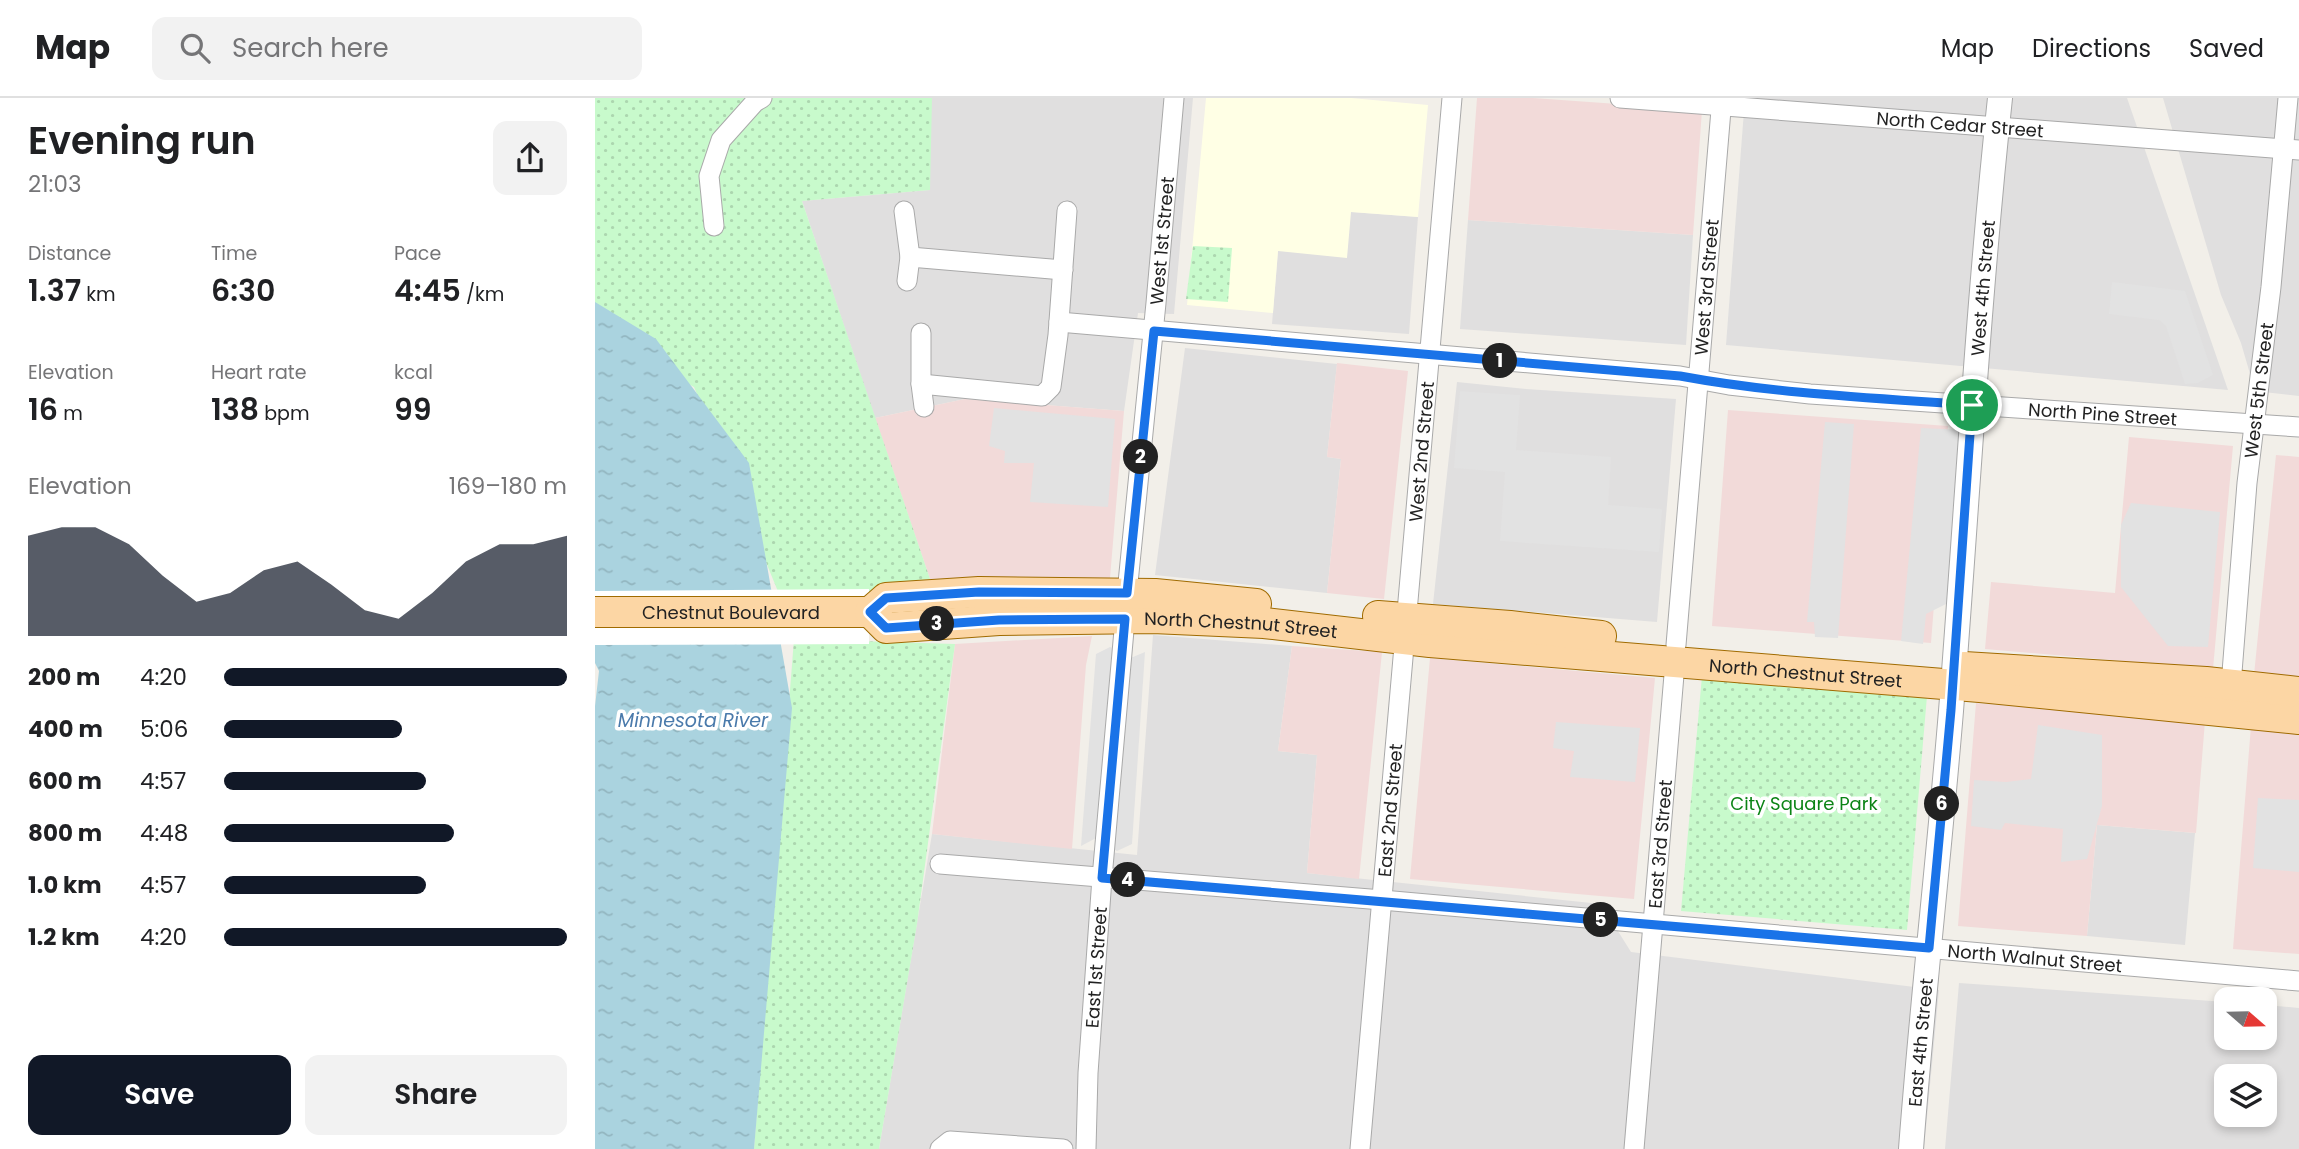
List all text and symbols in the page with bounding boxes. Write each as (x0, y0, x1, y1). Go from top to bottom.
search box (152, 17, 642, 80)
text: Map (35, 24, 110, 71)
icon: search (176, 29, 214, 67)
text: Search here (232, 30, 389, 66)
text: Map (1941, 32, 1994, 65)
text: Directions (2032, 32, 2151, 65)
text: Saved (2189, 32, 2264, 65)
street label: North Cedar Street (1876, 105, 2044, 143)
text: Evening run (28, 114, 256, 167)
button: share (493, 121, 567, 195)
text: 21:03 (28, 168, 81, 200)
street label: West 1st Street (1143, 175, 1180, 306)
street label: West 3rd Street (1688, 218, 1724, 356)
street label: West 4th Street (1964, 219, 2000, 357)
text: Distance (28, 240, 111, 267)
text: Time (211, 240, 257, 267)
text: Pace (394, 240, 441, 267)
text: 1.37 (28, 269, 81, 312)
text: 6:30 (211, 269, 275, 312)
text: 4:45 (394, 269, 461, 312)
text: km (81, 281, 116, 308)
text: /km (461, 281, 504, 308)
street label: West 5th Street (2238, 321, 2279, 460)
pin: 1 (1483, 344, 1517, 378)
text: 1 (1496, 347, 1503, 374)
text: Elevation (28, 359, 114, 386)
text: Heart rate (211, 359, 306, 386)
text: kcal (394, 359, 433, 386)
pin (1942, 375, 2002, 435)
street label: West 2nd Street (1402, 380, 1440, 523)
icon: arrive (1953, 386, 1991, 424)
text: 16 (28, 388, 58, 431)
text: 138 (211, 388, 259, 431)
text: 99 (394, 388, 432, 431)
street label: North Pine Street (2028, 396, 2178, 431)
text: m (58, 400, 83, 427)
text: bpm (259, 400, 309, 427)
pin: 2 (1123, 440, 1159, 474)
text: 2 (1135, 443, 1146, 470)
text: Elevation (28, 470, 132, 502)
text: 169–180 m (449, 470, 567, 502)
street label: Chestnut Boulevard (642, 600, 820, 625)
street label: North Chestnut Street (1144, 605, 1339, 644)
pin: 3 (919, 606, 955, 642)
text: 3 (931, 610, 942, 637)
street label: North Chestnut Street (1708, 652, 1903, 693)
text: 200 m (28, 661, 100, 693)
text: 4:20 (140, 661, 187, 693)
water label: Minnesota River (618, 707, 769, 734)
text: 400 m (28, 713, 103, 745)
text: 5:06 (140, 713, 188, 745)
street label: East 2nd Street (1371, 743, 1408, 878)
text: 600 m (28, 765, 102, 797)
text: 4:57 (140, 765, 186, 797)
street label: East 3rd Street (1642, 779, 1678, 910)
pin: 6 (1925, 786, 1959, 822)
text: 6 (1935, 790, 1948, 817)
park label: City Square Park (1730, 791, 1878, 816)
text: 800 m (28, 817, 102, 849)
text: 4:48 (140, 817, 188, 849)
pin: 4 (1111, 862, 1145, 898)
text: 4 (1121, 866, 1134, 893)
text: 1.0 km (28, 869, 102, 901)
text: 4:57 (140, 869, 186, 901)
pin: 5 (1583, 902, 1619, 938)
street label: East 1st Street (1079, 906, 1112, 1029)
text: 5 (1594, 906, 1607, 933)
text: 1.2 km (28, 921, 100, 953)
text: 4:20 (140, 921, 187, 953)
street label: North Walnut Street (1947, 938, 2123, 978)
street label: East 4th Street (1902, 977, 1938, 1108)
north arrow (2214, 987, 2277, 1050)
map controls (2214, 987, 2277, 1127)
button: Save (28, 1055, 291, 1135)
button: Share (305, 1055, 567, 1135)
button: layers (2214, 1064, 2277, 1127)

